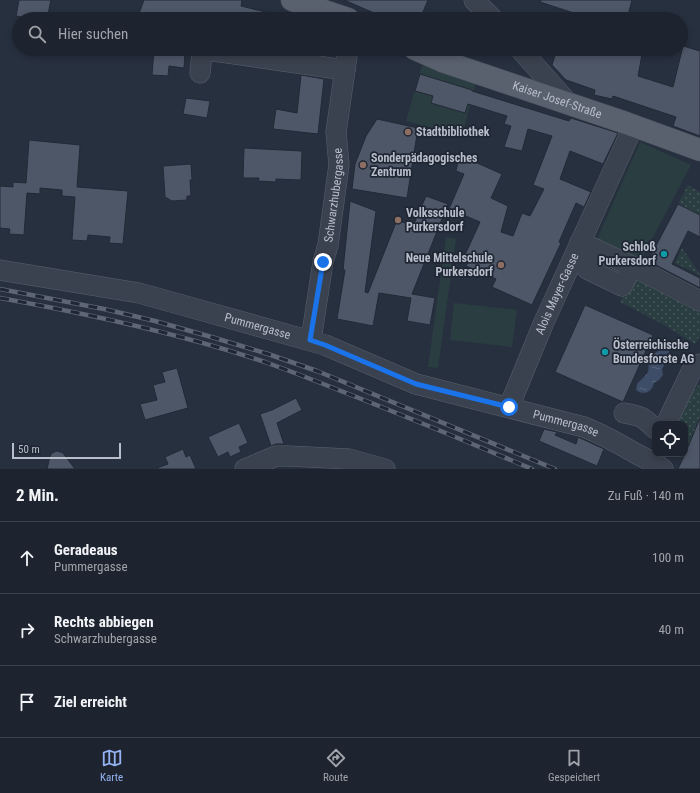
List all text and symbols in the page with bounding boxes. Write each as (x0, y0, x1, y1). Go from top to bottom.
search box (12, 12, 688, 56)
icon: search (26, 23, 48, 45)
text: Hier suchen (58, 25, 128, 43)
street label: Kaiser Josef-Straße (511, 78, 604, 121)
place label: Stadtbibliothek (416, 125, 490, 139)
marker: Stadtbibliothek (403, 127, 413, 137)
street label: Schwarzhubergasse (321, 147, 346, 243)
place label: Sonderpädagogisches Zentrum (371, 151, 478, 179)
marker: Sonderpädagogisches Zentrum (358, 160, 368, 170)
place label: Volksschule Purkersdorf (406, 206, 465, 234)
marker: Volksschule Purkersdorf (393, 215, 403, 225)
place label: Schloß Purkersdorf (599, 240, 656, 268)
marker: Schloß Purkersdorf (659, 249, 669, 259)
street label: Alois Mayer-Gasse (533, 250, 582, 337)
place label: Neue Mittelschule Purkersdorf (406, 251, 493, 279)
route end (314, 253, 332, 271)
marker: Neue Mittelschule Purkersdorf (496, 260, 506, 270)
street label: Pummergasse (223, 310, 293, 342)
place label: Österreichische Bundesforste AG (613, 337, 694, 366)
marker: Österreichische Bundesforste AG (600, 347, 610, 357)
route start (500, 398, 518, 416)
street label: Pummergasse (531, 407, 601, 440)
map controls (652, 421, 688, 457)
button: locate (652, 421, 688, 457)
scale bar (12, 441, 121, 460)
text: 50 m (18, 443, 40, 456)
text: 2 Min. (16, 485, 59, 505)
text: Zu Fuß · 140 m (608, 488, 684, 503)
text: Geradeaus (54, 541, 118, 559)
icon: ahead (16, 547, 38, 569)
text: 100 m (652, 550, 684, 565)
text: Pummergasse (54, 559, 128, 574)
text: Rechts abbiegen (54, 613, 154, 631)
icon: right (16, 619, 38, 641)
text: 40 m (658, 622, 684, 637)
text: Schwarzhubergasse (54, 631, 157, 646)
icon: arrive (16, 691, 38, 713)
text: Ziel erreicht (54, 693, 127, 711)
tab: Karte (100, 747, 123, 784)
tab: Route (323, 747, 348, 784)
tab: Gespeichert (548, 747, 600, 784)

